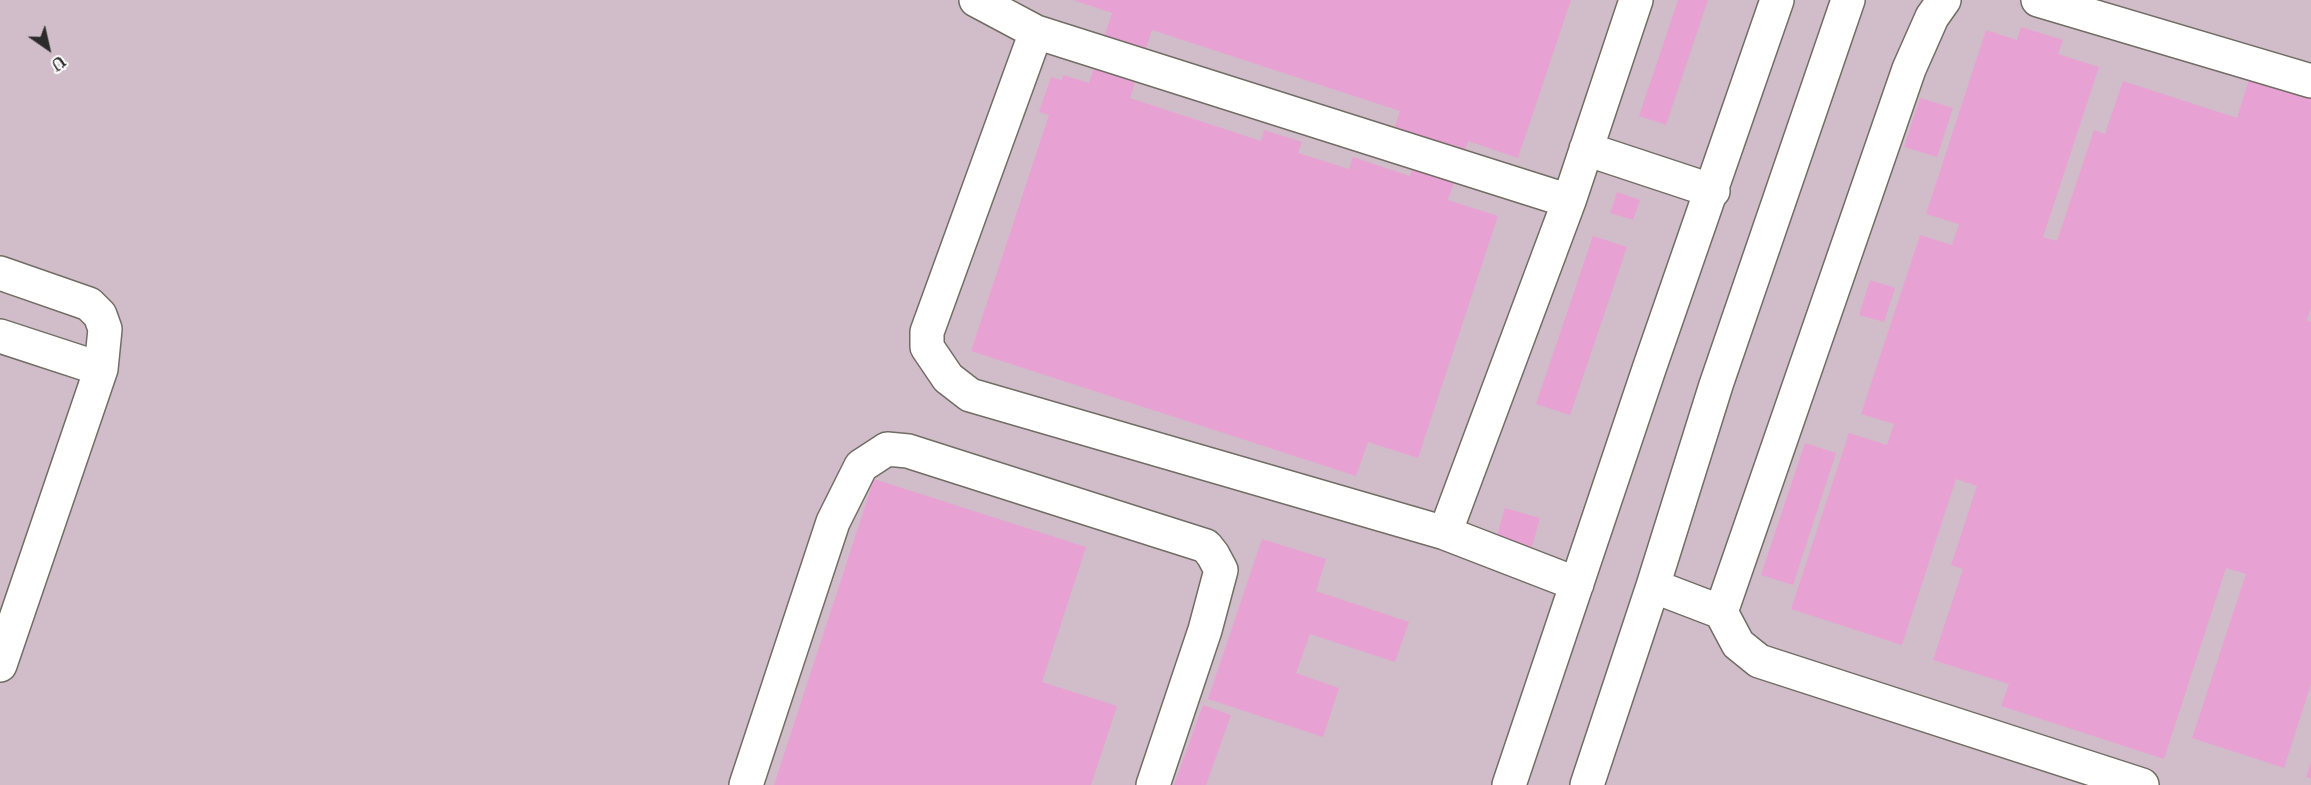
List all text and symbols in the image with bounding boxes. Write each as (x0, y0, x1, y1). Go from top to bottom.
north arrow (18, 18, 78, 78)
text: U (47, 51, 69, 75)

